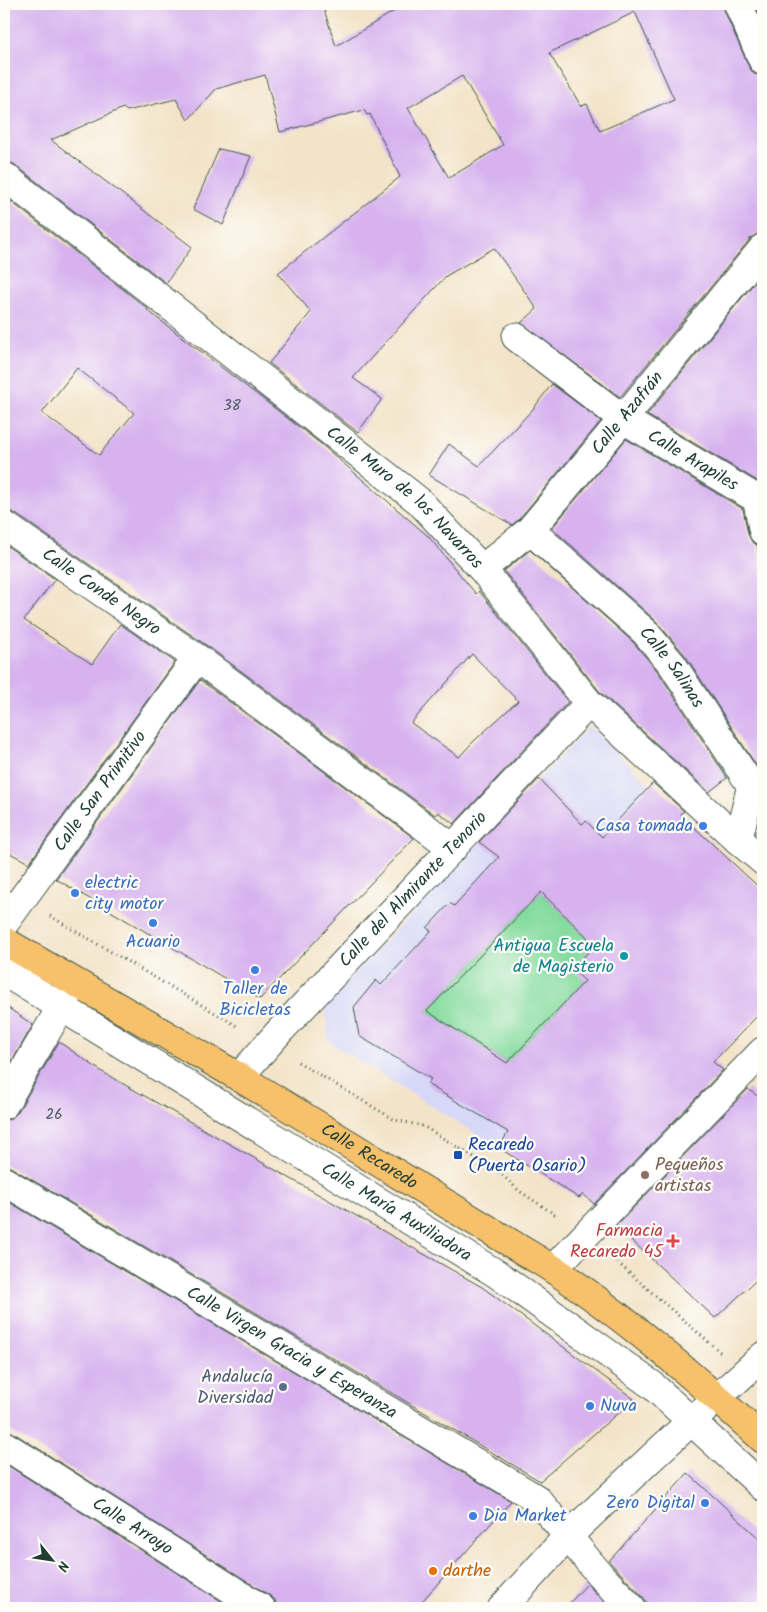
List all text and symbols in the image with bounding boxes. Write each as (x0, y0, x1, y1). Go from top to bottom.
street label: Calle Azafrán (584, 365, 671, 462)
house number: 38 (223, 394, 242, 418)
street label: Calle Muro de los Navarros (319, 419, 490, 576)
street label: Calle Arapiles (642, 422, 744, 499)
street label: Calle Conde Negro (36, 541, 167, 643)
street label: Calle Salinas (631, 620, 712, 714)
street label: Calle San Primitivo (46, 724, 154, 858)
street label: Calle del Almirante Tenorio (332, 804, 495, 975)
place label: Casa tomada (595, 812, 693, 841)
marker: Casa tomada (697, 820, 709, 832)
place label: electric city motor (85, 869, 165, 919)
marker: electric city motor (69, 887, 81, 899)
marker: Acuario (147, 917, 159, 929)
place label: Acuario (126, 928, 180, 957)
place label: Antigua Escuela de Magisterio (494, 932, 614, 982)
marker: Antigua Escuela de Magisterio (618, 950, 630, 962)
marker: Taller de Bicicletas (249, 964, 261, 976)
place label: Taller de Bicicletas (219, 975, 291, 1025)
house number: 26 (45, 1103, 63, 1127)
street label: Calle Recaredo (315, 1116, 423, 1198)
place label: Recaredo (Puerta Osario) (468, 1131, 586, 1181)
marker: Recaredo (Puerta Osario) (452, 1149, 464, 1161)
place label: Pequeños artistas (655, 1151, 724, 1201)
street label: Calle María Auxiliadora (315, 1155, 477, 1270)
marker: Pequeños artistas (639, 1169, 651, 1181)
place label: Farmacia Recaredo 45 (570, 1217, 664, 1267)
marker: Farmacia Recaredo 45 (667, 1235, 679, 1247)
street label: Calle Virgen Gracia y Esperanza (181, 1278, 403, 1427)
place label: Andalucía Diversidad (197, 1363, 274, 1413)
marker: Andalucía Diversidad (277, 1381, 289, 1393)
place label: Nuva (600, 1392, 637, 1421)
marker: Nuva (584, 1400, 596, 1412)
place label: Zero Digital (606, 1489, 696, 1518)
street label: Calle Arroyo (86, 1490, 179, 1563)
marker: Zero Digital (699, 1497, 711, 1509)
place label: Dia Market (483, 1502, 568, 1531)
marker: Dia Market (467, 1510, 479, 1522)
north arrow (28, 1534, 78, 1584)
text: N (51, 1557, 74, 1575)
place label: darthe (443, 1557, 491, 1586)
marker: darthe (427, 1565, 439, 1577)

